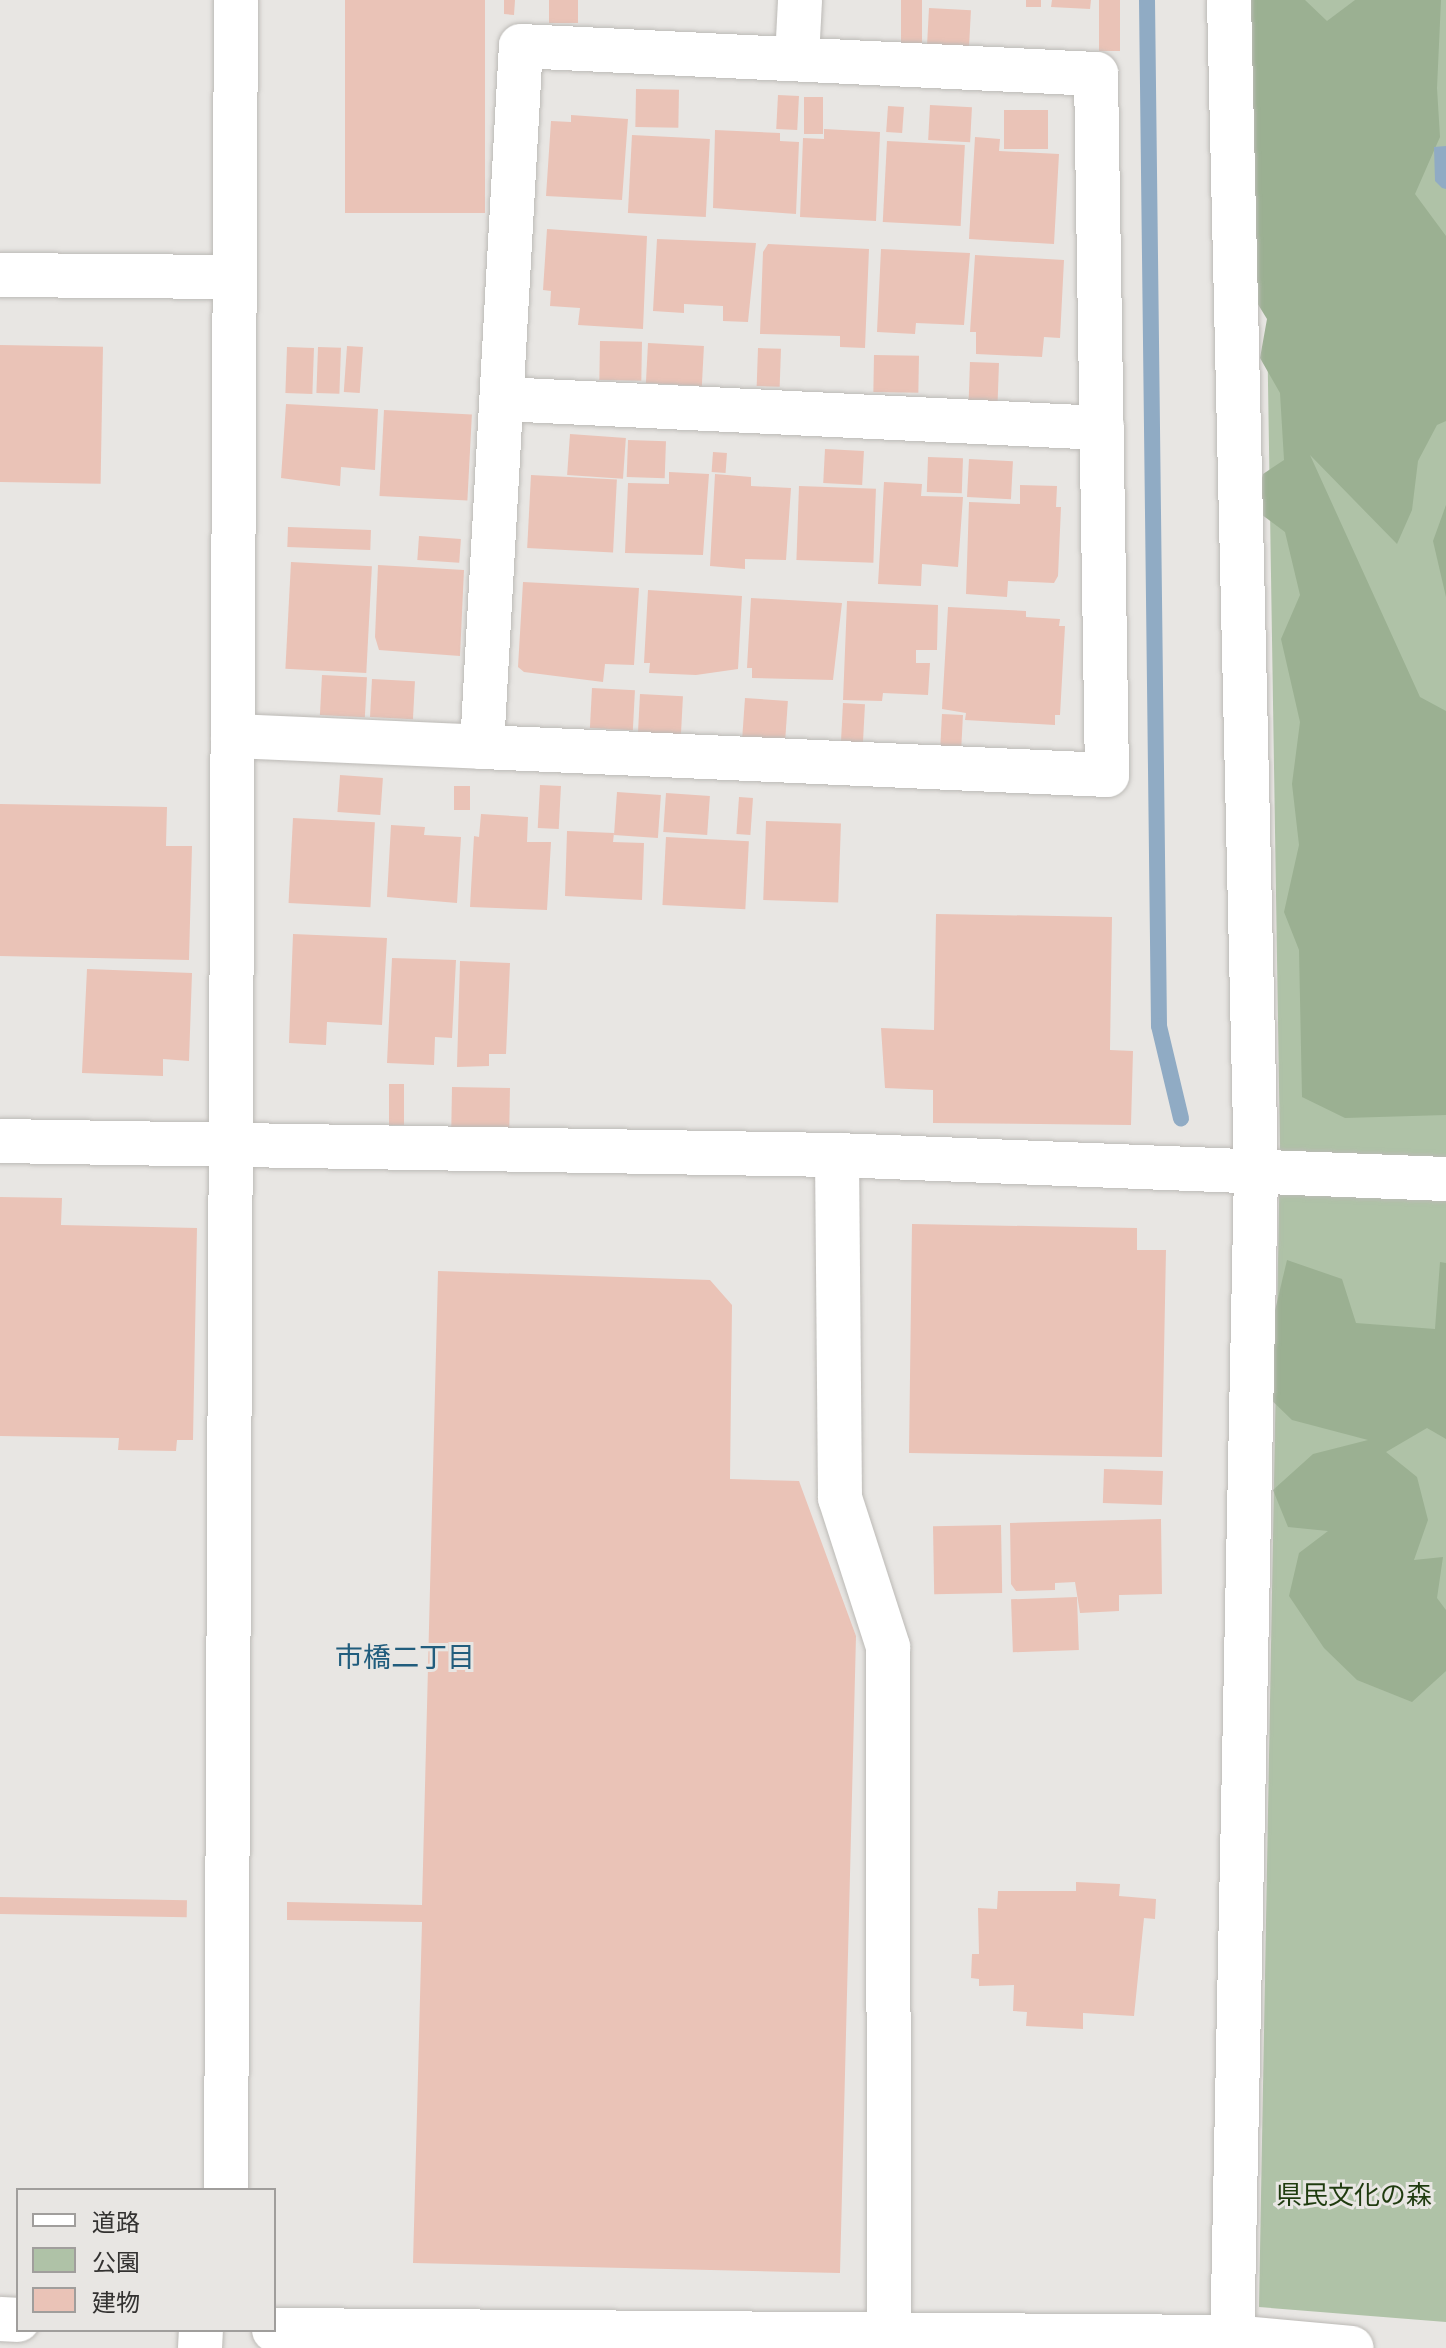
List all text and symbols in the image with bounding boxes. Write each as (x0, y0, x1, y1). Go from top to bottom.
district label: 市橋二丁目 (335, 1639, 475, 1673)
park label: 県民文化の森 (1276, 2178, 1432, 2210)
legend (16, 2188, 276, 2332)
text: 道路 (92, 2207, 140, 2236)
text: 公園 (92, 2247, 140, 2276)
text: 建物 (92, 2287, 140, 2316)

